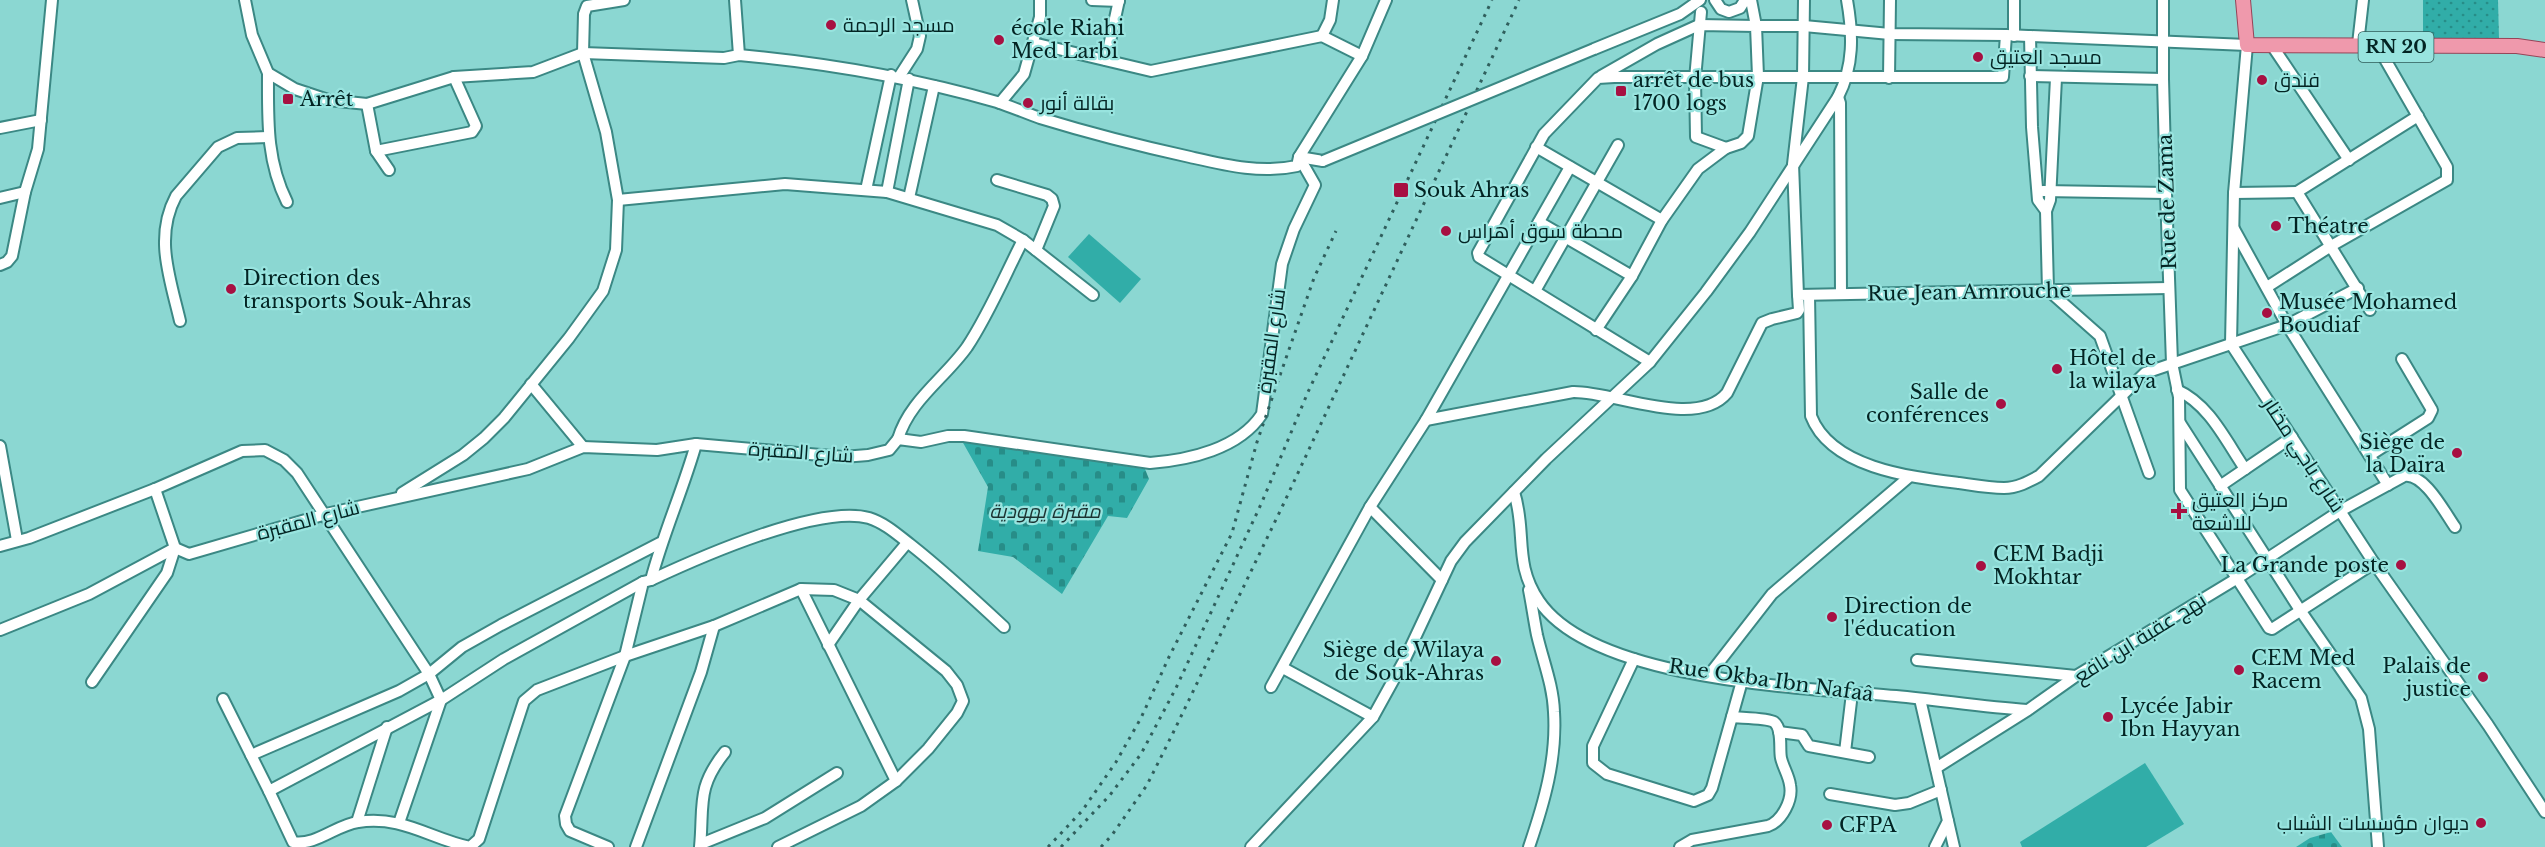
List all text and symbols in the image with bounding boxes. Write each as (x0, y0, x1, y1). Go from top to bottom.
place label: مسجد الرحمة (843, 13, 955, 37)
place label: école Riahi Med Larbi (1011, 16, 1124, 63)
marker: مسجد الرحمة (824, 18, 838, 32)
road number: RN 20 (2358, 32, 2434, 62)
marker: école Riahi Med Larbi (992, 33, 1006, 47)
place label: مسجد العتيق (1990, 45, 2102, 70)
marker: مسجد العتيق (1971, 50, 1985, 64)
place label: arrêt de bus 1700 logs (1633, 68, 1754, 115)
place label: فندق (2274, 68, 2320, 93)
marker: فندق (2255, 73, 2269, 87)
marker: arrêt de bus 1700 logs (1614, 84, 1628, 98)
place label: Arrêt (299, 87, 354, 111)
place label: بقالة أنور (1039, 91, 1114, 115)
marker: Arrêt (281, 92, 295, 106)
marker: بقالة أنور (1021, 96, 1035, 110)
street label: Rue de Zama (2153, 133, 2181, 270)
place label: Souk Ahras (1414, 178, 1529, 202)
marker: Souk Ahras (1392, 181, 1410, 199)
place label: Théatre (2288, 214, 2369, 238)
place label: محطة سوق أهراس (1458, 219, 1623, 244)
marker: Théatre (2269, 219, 2283, 233)
marker: محطة سوق أهراس (1439, 224, 1453, 238)
place label: Direction des transports Souk-Ahras (243, 266, 471, 313)
street label: Rue Jean Amrouche (1867, 278, 2071, 306)
marker: Direction des transports Souk-Ahras (224, 282, 238, 296)
street label: شارع المقبرة (1252, 287, 1292, 395)
place label: Musée Mohamed Boudiaf (2279, 290, 2457, 337)
marker: Musée Mohamed Boudiaf (2260, 306, 2274, 320)
place label: Hôtel de la wilaya (2069, 346, 2157, 393)
marker: Hôtel de la wilaya (2050, 362, 2064, 376)
place label: Salle de conférences (1866, 380, 1989, 427)
street label: شارع باجي مختار (2254, 392, 2350, 519)
marker: Salle de conférences (1994, 397, 2008, 411)
place label: Siège de la Daïra (2360, 430, 2446, 477)
street label: شارع المقبرة (748, 436, 854, 470)
marker: Siège de la Daïra (2450, 446, 2464, 460)
place label: مركز العتيق للاشعة (2192, 488, 2288, 535)
street label: شارع المقبرة (254, 495, 362, 547)
park label: مقبرة يهودية (989, 499, 1102, 523)
marker: مركز العتيق للاشعة (2170, 502, 2188, 520)
place label: CEM Badji Mokhtar (1993, 542, 2104, 589)
place label: La Grande poste (2221, 553, 2389, 577)
marker: La Grande poste (2394, 558, 2408, 572)
marker: CEM Badji Mokhtar (1974, 559, 1988, 573)
street label: نهج عقبة ابن نافع (2070, 588, 2211, 690)
place label: Direction de l'éducation (1844, 594, 1972, 641)
marker: Direction de l'éducation (1825, 610, 1839, 624)
place label: Siège de Wilaya de Souk-Ahras (1323, 638, 1485, 685)
place label: CEM Med Racem (2251, 646, 2355, 693)
marker: Siège de Wilaya de Souk-Ahras (1489, 654, 1503, 668)
street label: Rue Okba Ibn Nafaâ (1667, 654, 1876, 706)
place label: Palais de justice (2382, 654, 2471, 701)
marker: CEM Med Racem (2232, 663, 2246, 677)
marker: Palais de justice (2476, 670, 2490, 684)
place label: Lycée Jabir Ibn Hayyan (2120, 694, 2241, 741)
marker: Lycée Jabir Ibn Hayyan (2101, 710, 2115, 724)
place label: ديوان مؤسسات الشباب (2277, 811, 2469, 836)
place label: CFPA (1839, 813, 1897, 837)
marker: ديوان مؤسسات الشباب (2474, 816, 2488, 830)
marker: CFPA (1820, 818, 1834, 832)

